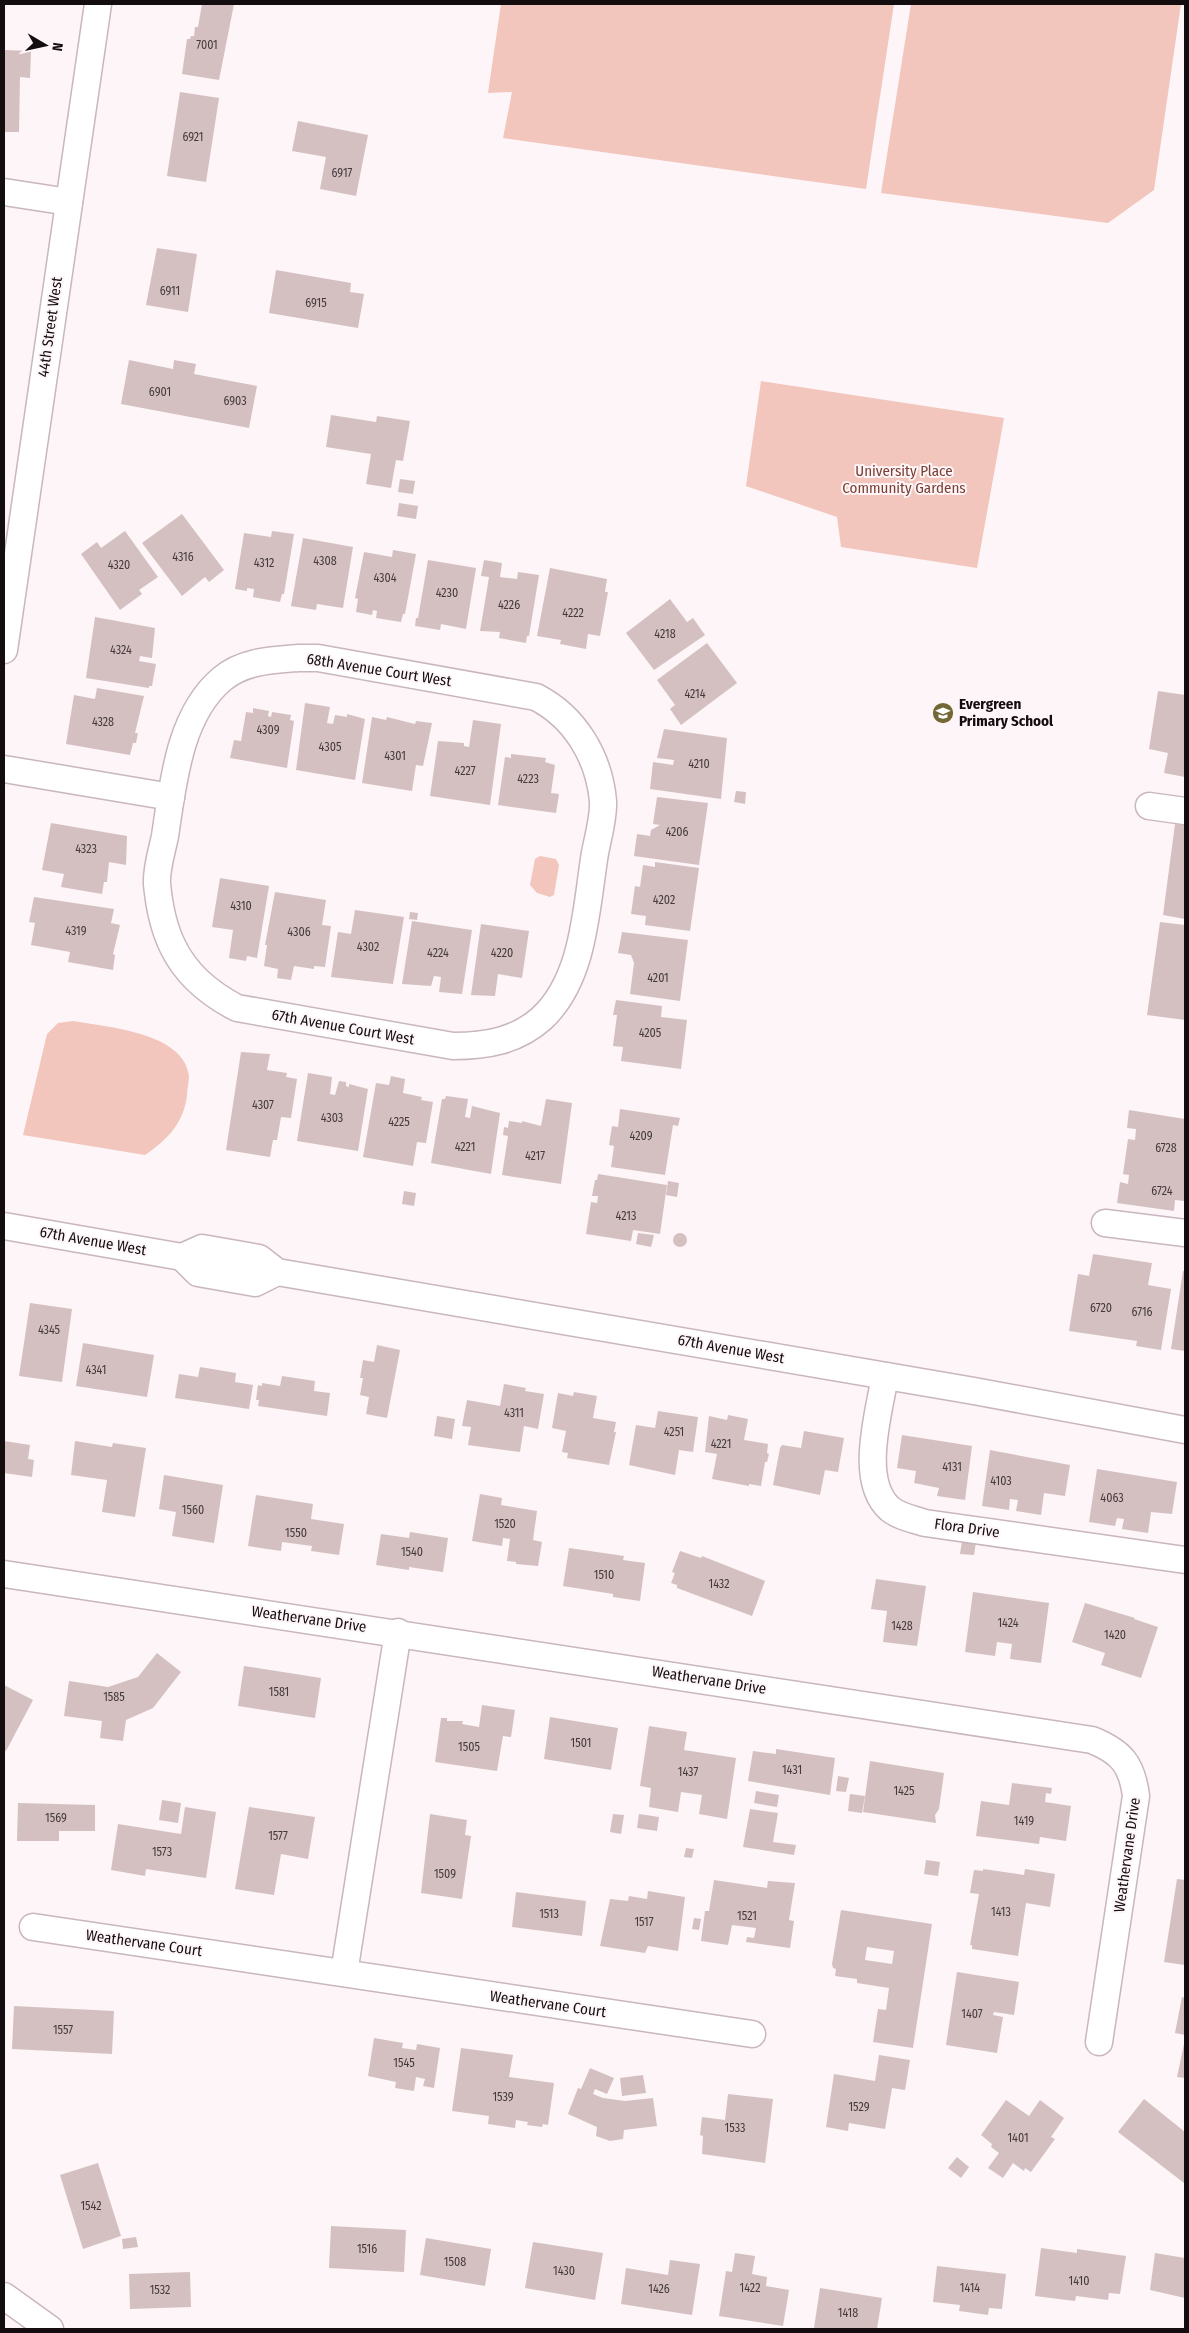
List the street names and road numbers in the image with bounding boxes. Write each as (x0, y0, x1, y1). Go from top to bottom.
street label: 44th Street West (34, 276, 66, 378)
street label: 68th Avenue Court West (305, 650, 453, 690)
street label: 67th Avenue Court West (270, 1006, 416, 1048)
street label: 67th Avenue West (38, 1223, 148, 1259)
street label: 67th Avenue West (676, 1331, 786, 1367)
street label: Flora Drive (933, 1515, 1001, 1541)
street label: Weathervane Drive (251, 1602, 367, 1636)
street label: Weathervane Drive (651, 1662, 767, 1698)
street label: Weathervane Drive (1110, 1797, 1144, 1913)
street label: Weathervane Court (85, 1926, 203, 1960)
street label: Weathervane Court (489, 1987, 607, 2021)

